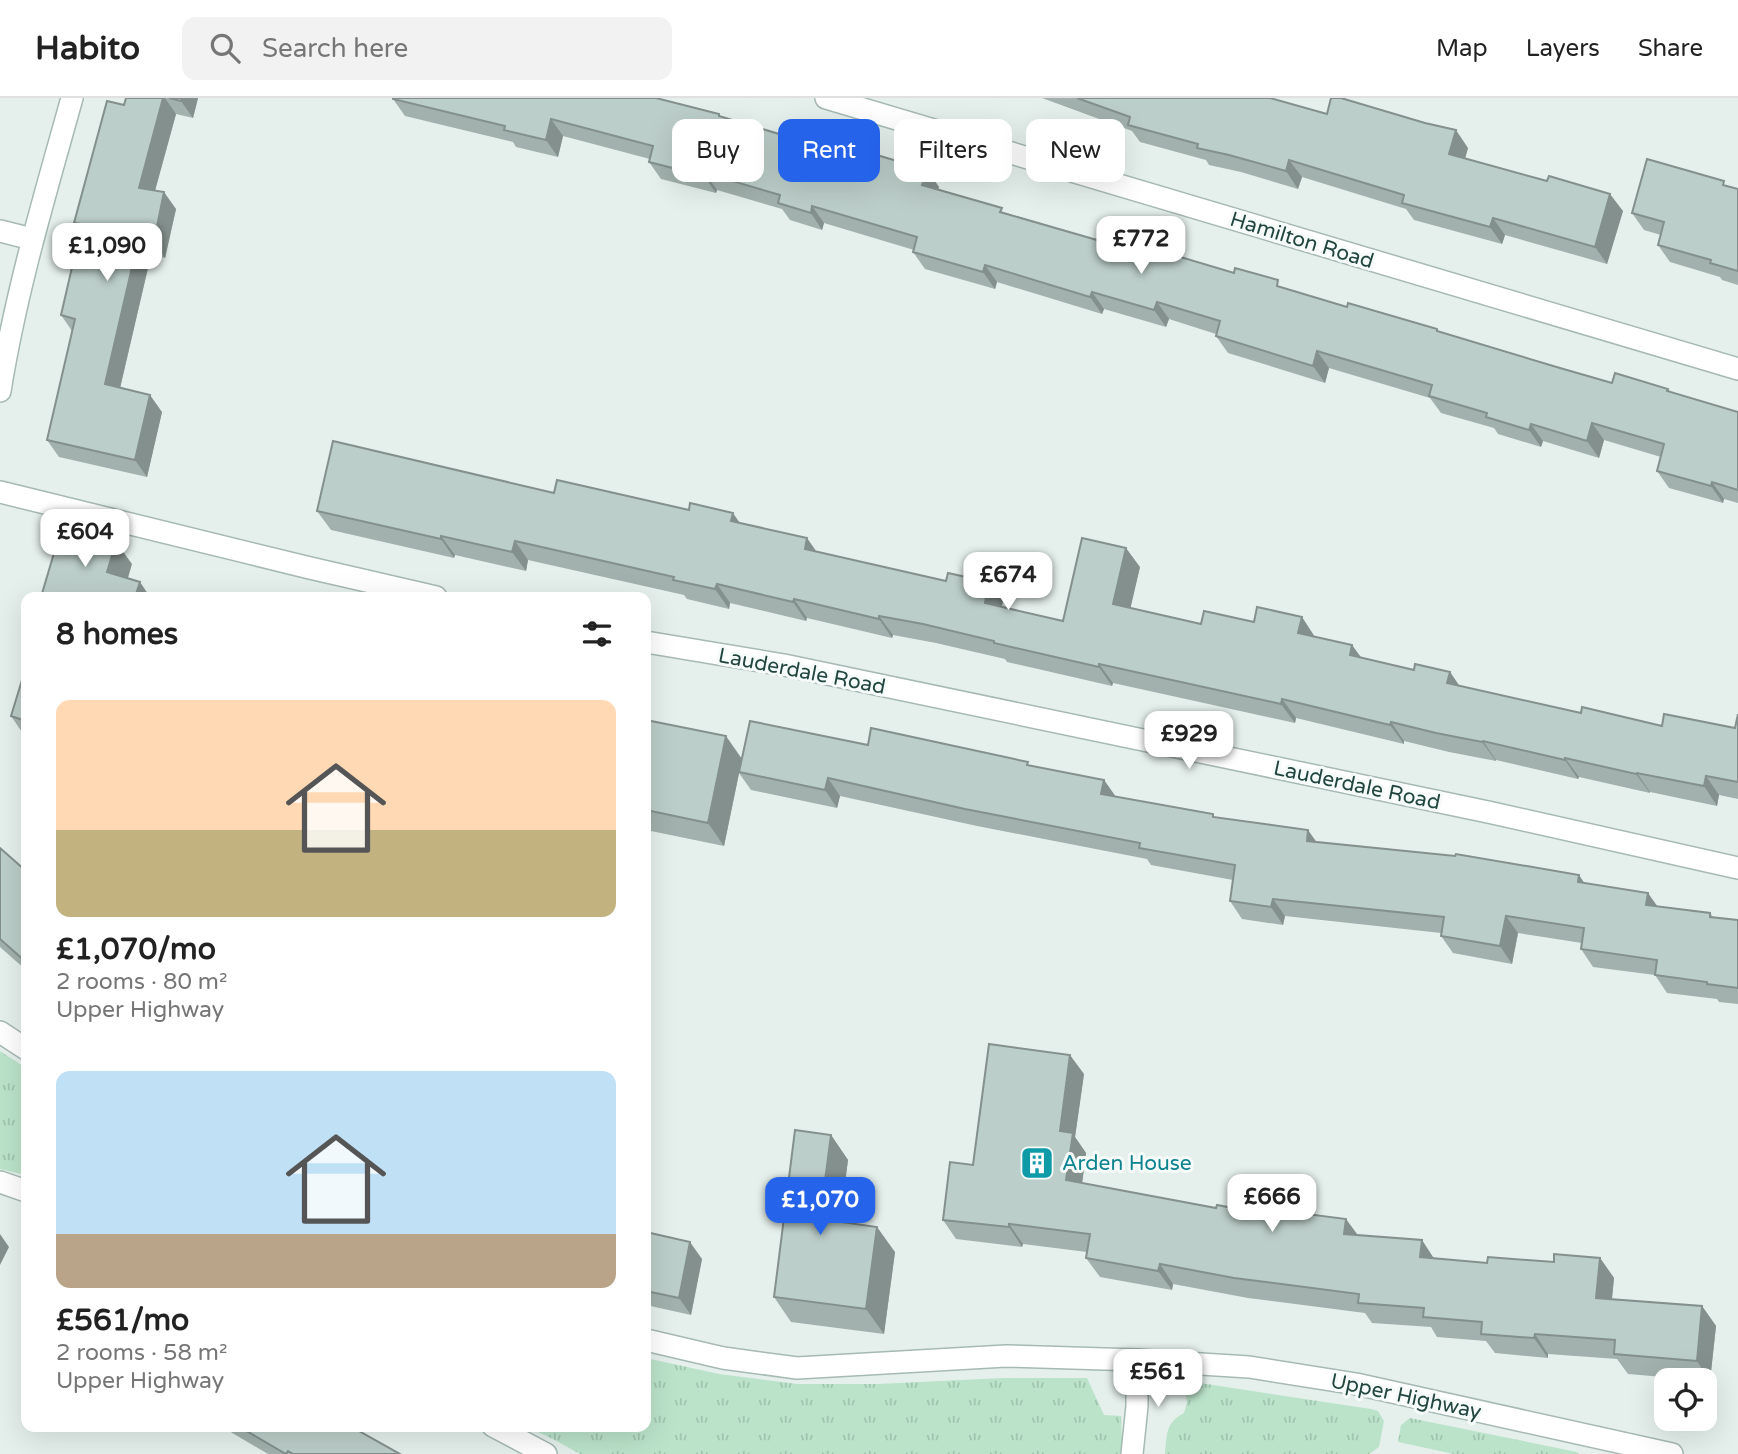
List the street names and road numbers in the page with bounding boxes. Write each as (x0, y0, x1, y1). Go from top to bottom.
street label: Hamilton Road (1227, 207, 1377, 274)
street label: Lauderdale Road (716, 643, 888, 700)
street label: Lauderdale Road (1271, 756, 1443, 815)
street label: Upper Highway (1328, 1368, 1484, 1425)

